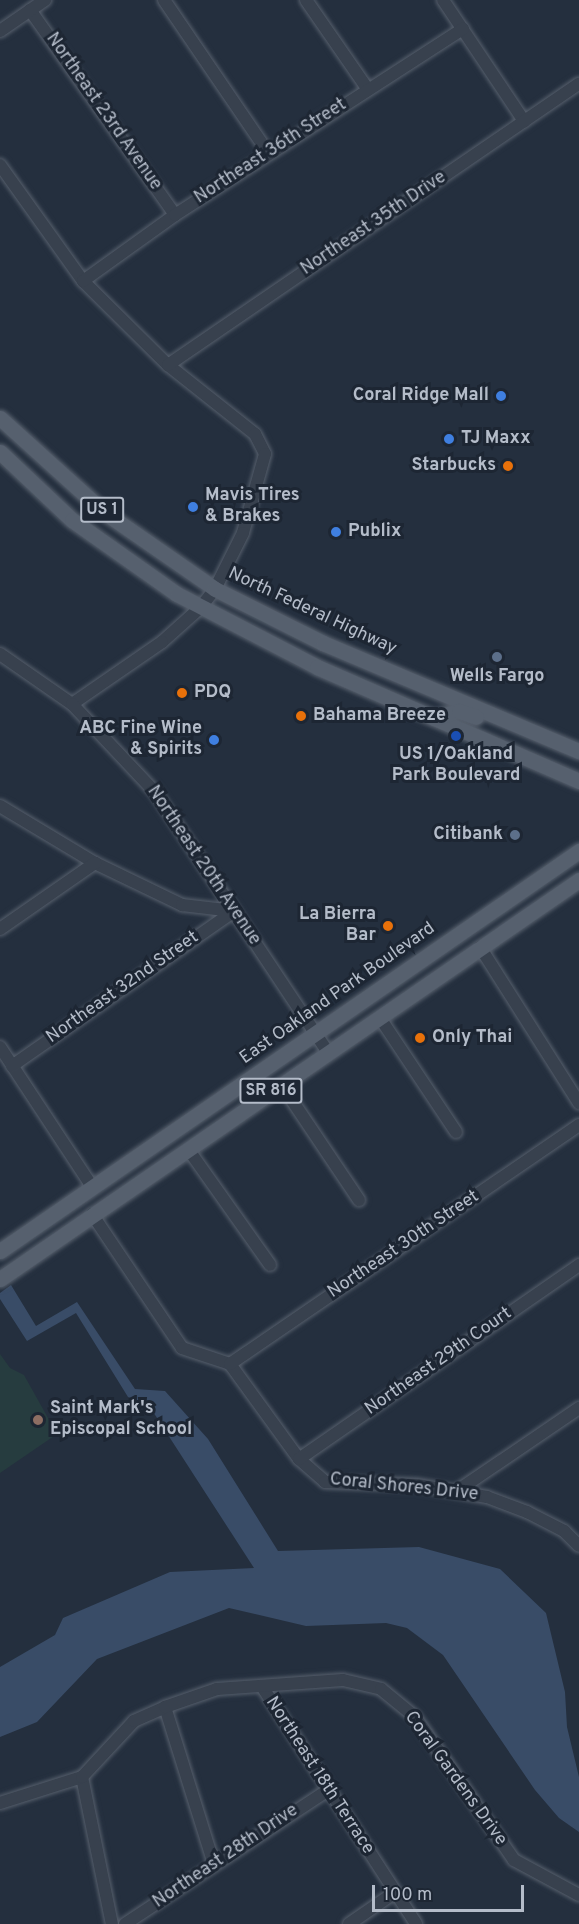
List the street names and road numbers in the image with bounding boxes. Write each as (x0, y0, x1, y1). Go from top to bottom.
street label: Northeast 23rd Avenue (40, 29, 166, 195)
street label: Northeast 36th Street (191, 95, 351, 209)
street label: Northeast 35th Drive (297, 167, 451, 281)
road number: US 1 (80, 497, 124, 523)
street label: North Federal Highway (224, 563, 400, 661)
street label: Northeast 20th Avenue (141, 782, 265, 950)
street label: East Oakland Park Boulevard (236, 918, 440, 1070)
street label: Northeast 32nd Street (43, 927, 203, 1049)
road number: SR 816 (238, 1078, 304, 1104)
street label: Northeast 30th Street (324, 1186, 484, 1304)
street label: Northeast 29th Court (362, 1303, 516, 1421)
street label: Coral Shores Drive (329, 1469, 479, 1507)
street label: Northeast 18th Terrace (260, 1693, 378, 1859)
street label: Coral Gardens Drive (399, 1708, 511, 1850)
street label: Northeast 28th Drive (149, 1800, 303, 1914)

